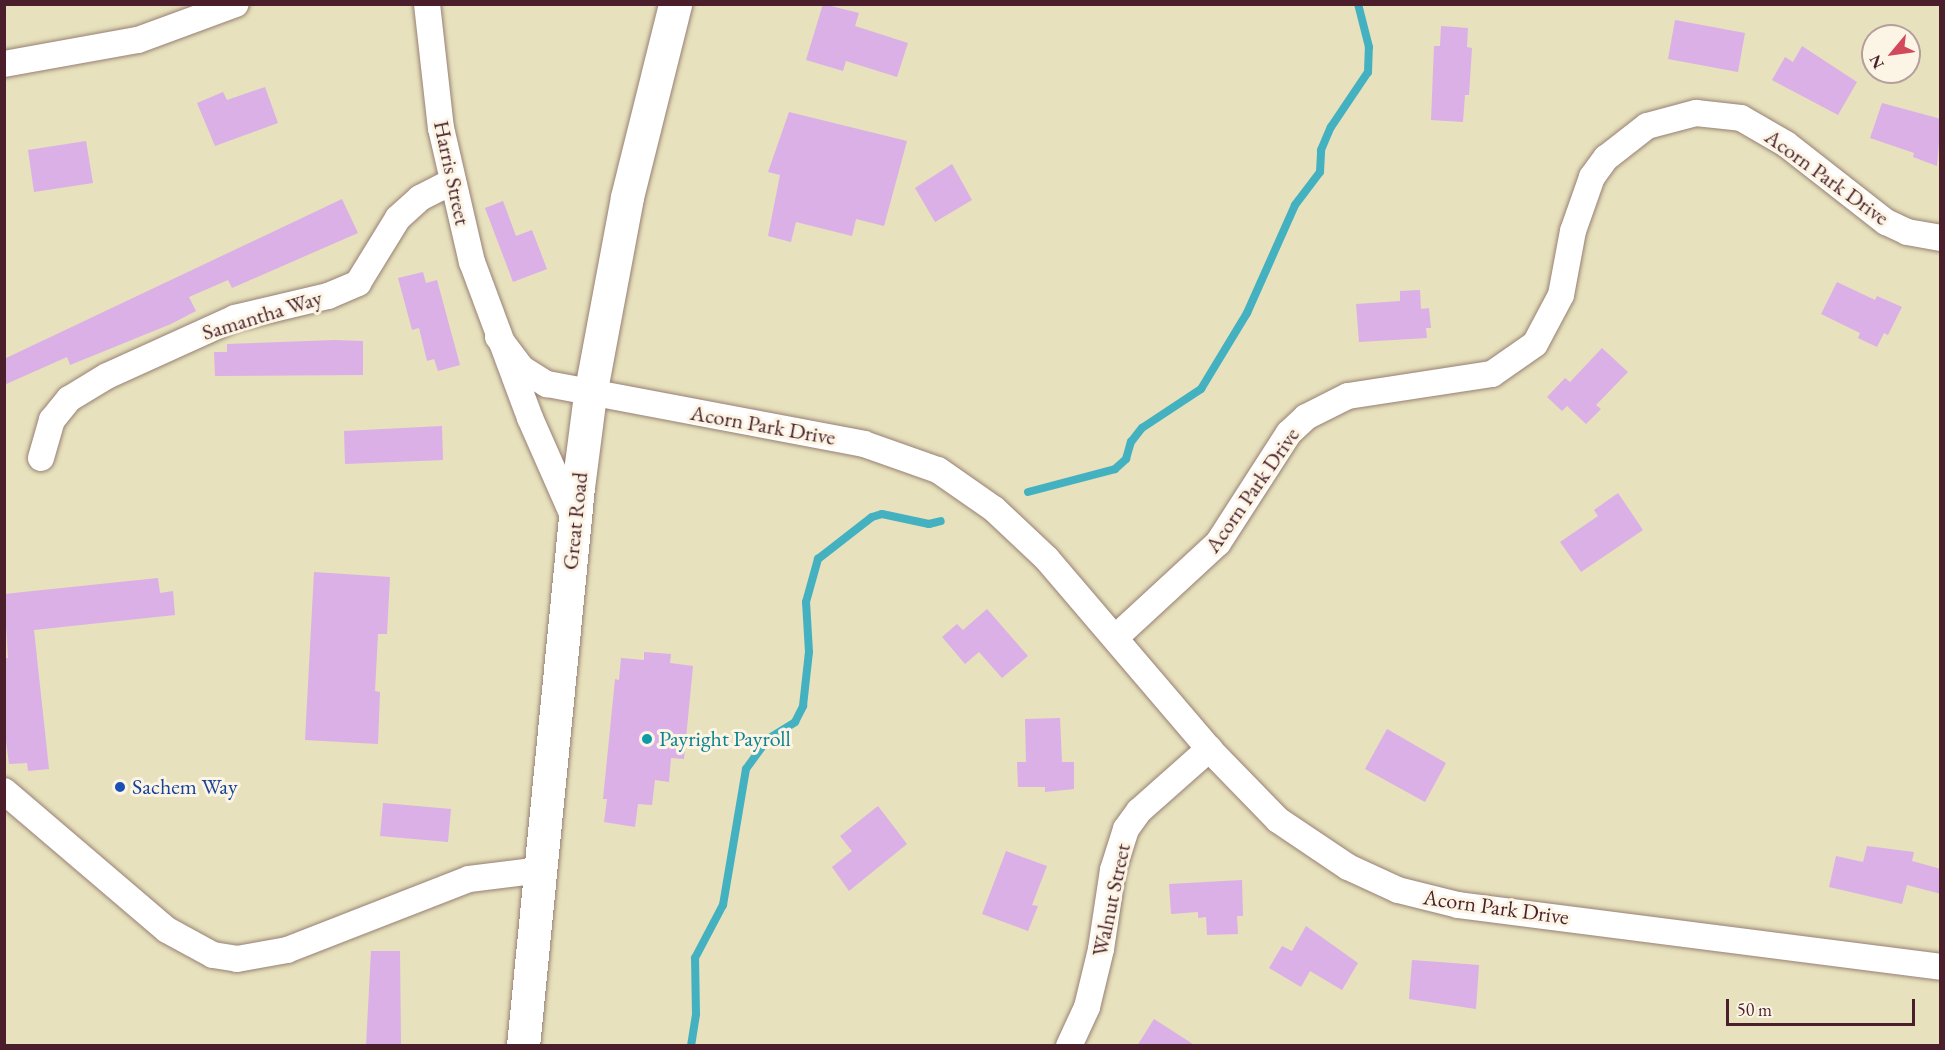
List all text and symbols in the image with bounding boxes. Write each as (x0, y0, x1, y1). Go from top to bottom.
north arrow (1861, 24, 1921, 84)
text: N (1864, 51, 1889, 73)
street label: Harris Street (428, 118, 476, 228)
street label: Acorn Park Drive (1760, 123, 1894, 231)
street label: Samantha Way (199, 284, 325, 346)
street label: Acorn Park Drive (688, 399, 838, 451)
street label: Acorn Park Drive (1199, 422, 1305, 558)
street label: Great Road (557, 471, 593, 571)
place label: Payright Payroll (659, 726, 791, 752)
marker: Payright Payroll (640, 732, 654, 746)
place label: Sachem Way (132, 774, 238, 800)
marker: Sachem Way (113, 780, 127, 794)
street label: Walnut Street (1086, 841, 1136, 959)
street label: Acorn Park Drive (1421, 884, 1571, 930)
scale bar (1729, 987, 1918, 1025)
text: 50 m (1737, 998, 1772, 1021)

